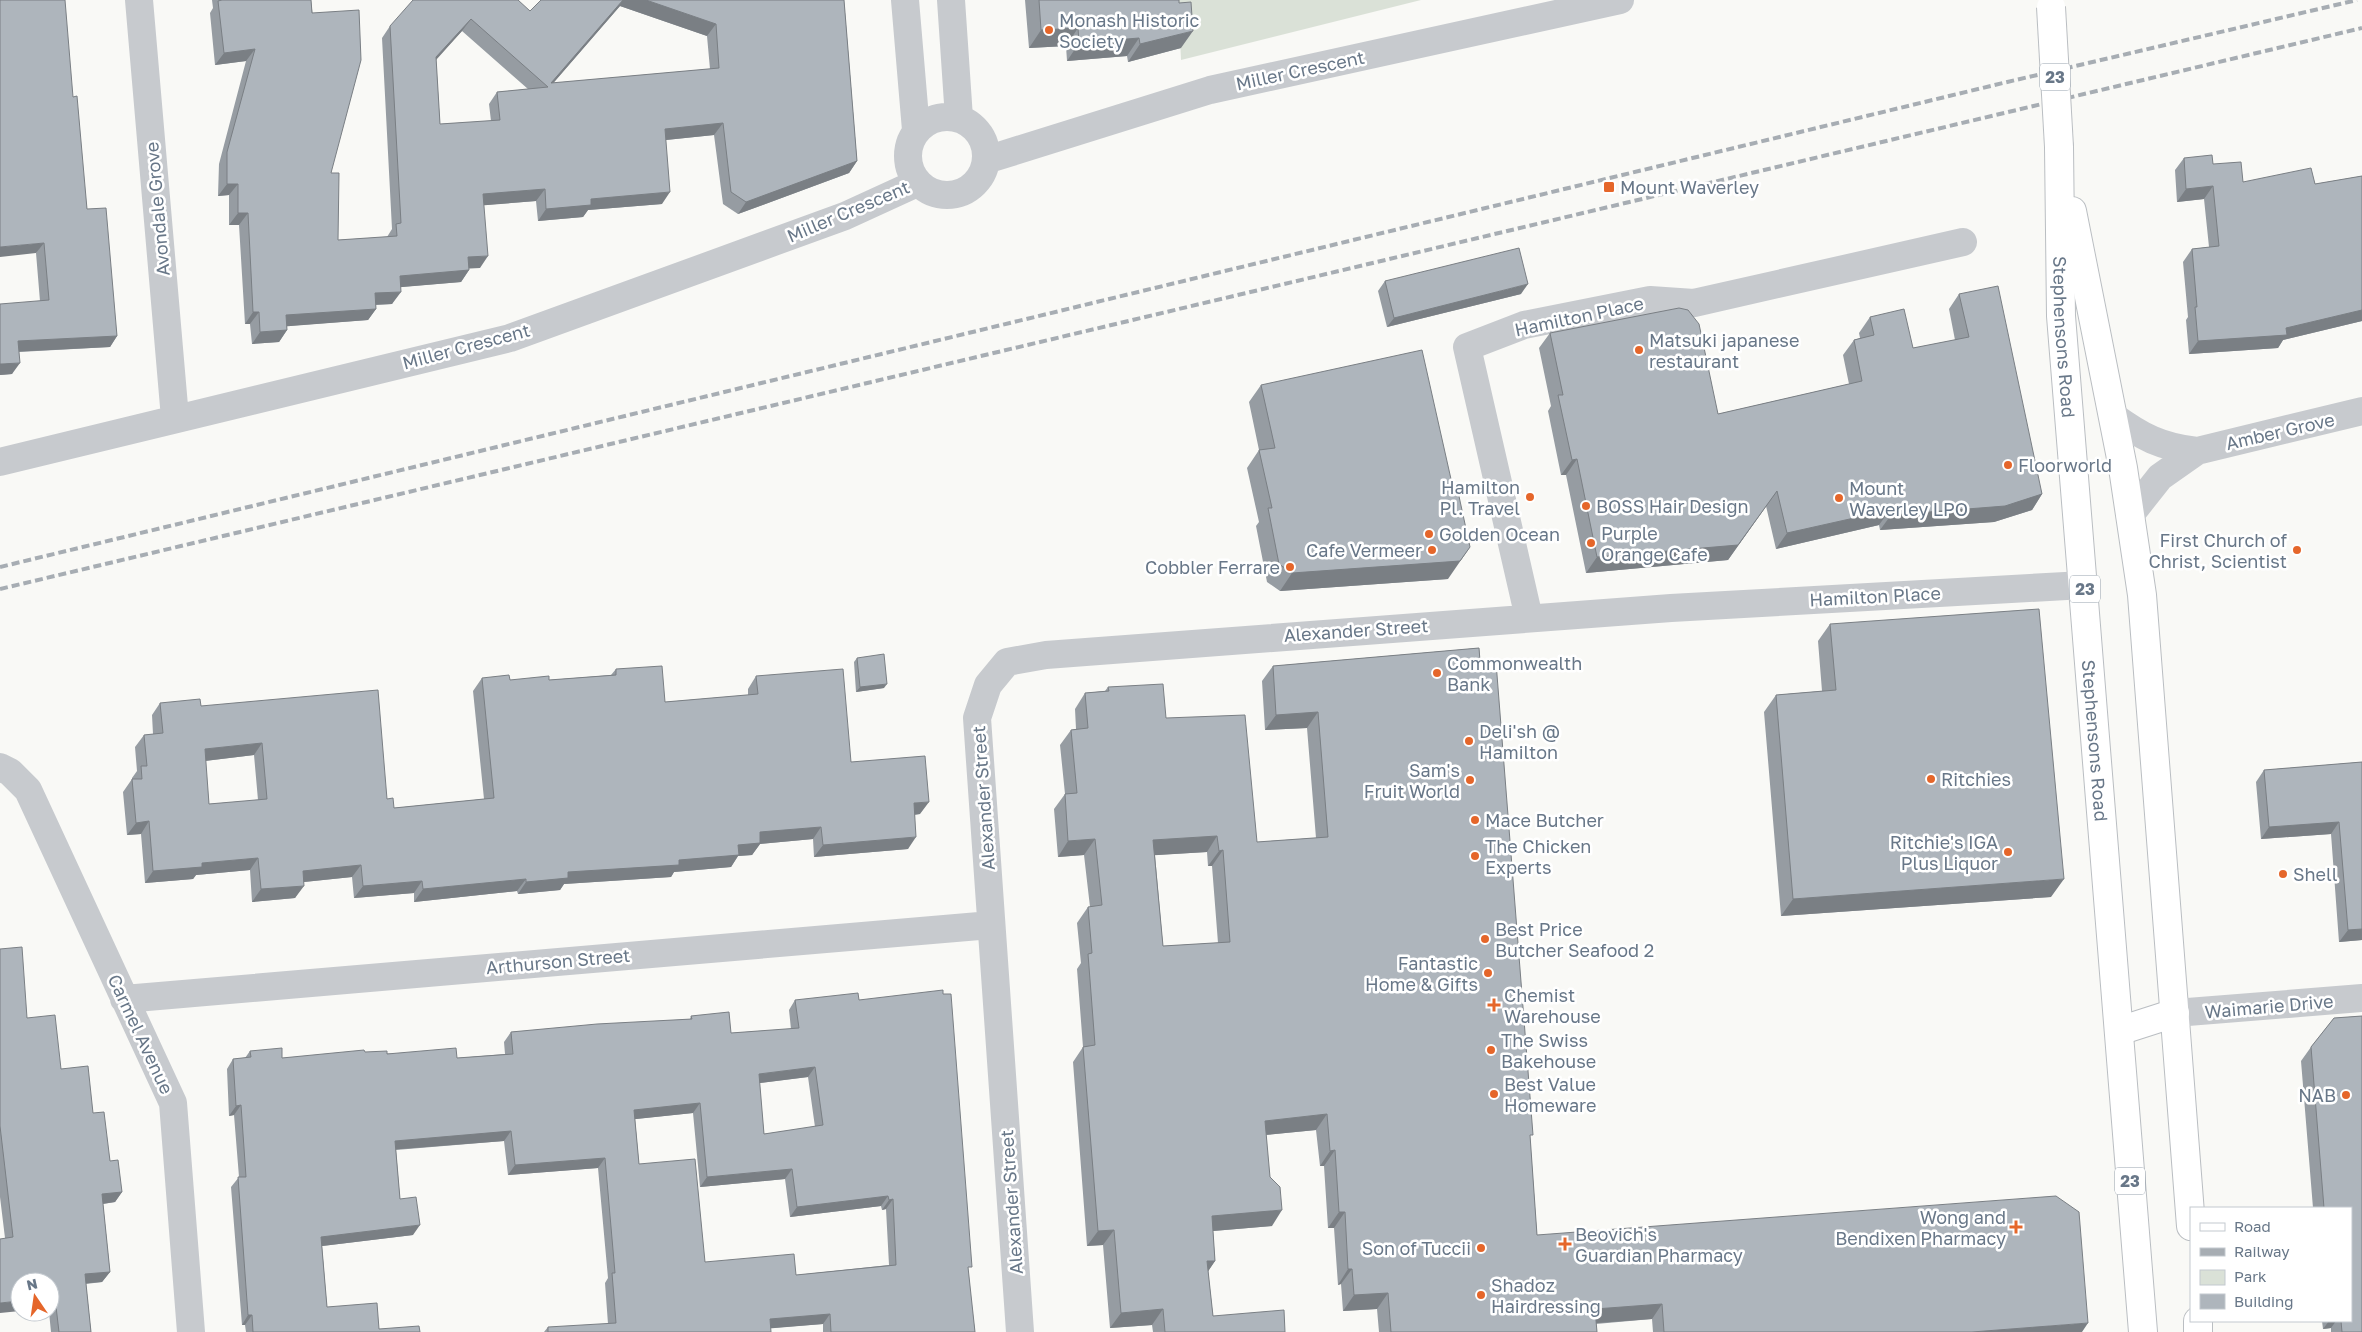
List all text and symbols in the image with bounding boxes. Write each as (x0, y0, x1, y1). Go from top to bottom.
place label: Monash Historic Society (1059, 9, 1200, 52)
marker: Monash Historic Society (1043, 24, 1055, 36)
street label: Miller Crescent (1234, 46, 1366, 94)
road number: 23 (2040, 64, 2070, 90)
street label: Avondale Grove (140, 141, 174, 277)
street label: Miller Crescent (783, 175, 913, 247)
place label: Mount Waverley (1620, 176, 1759, 198)
marker: Mount Waverley (1602, 180, 1616, 194)
street label: Stephensons Road (2049, 256, 2080, 419)
street label: Hamilton Place (1512, 292, 1646, 340)
street label: Miller Crescent (400, 318, 532, 374)
place label: Matsuki japanese restaurant (1649, 329, 1799, 372)
marker: Matsuki japanese restaurant (1633, 344, 1645, 356)
street label: Amber Grove (2223, 408, 2337, 454)
place label: Floorworld (2018, 454, 2112, 476)
marker: Floorworld (2002, 459, 2014, 471)
place label: Hamilton Pl. Travel (1440, 476, 1520, 519)
place label: Mount Waverley LPO (1849, 477, 1968, 520)
marker: Hamilton Pl. Travel (1524, 491, 1536, 503)
marker: Mount Waverley LPO (1833, 492, 1845, 504)
place label: BOSS Hair Design (1596, 495, 1749, 517)
marker: BOSS Hair Design (1580, 500, 1592, 512)
place label: Purple Orange Cafe (1601, 522, 1708, 565)
place label: Golden Ocean (1439, 523, 1560, 545)
marker: Golden Ocean (1423, 528, 1435, 540)
place label: First Church of Christ, Scientist (2148, 529, 2287, 572)
marker: Purple Orange Cafe (1585, 537, 1597, 549)
place label: Cafe Vermeer (1306, 539, 1422, 561)
marker: Cafe Vermeer (1426, 544, 1438, 556)
marker: First Church of Christ, Scientist (2291, 544, 2303, 556)
place label: Cobbler Ferrare (1145, 556, 1280, 578)
marker: Cobbler Ferrare (1284, 561, 1296, 573)
road number: 23 (2070, 576, 2100, 602)
street label: Hamilton Place (1809, 582, 1941, 610)
street label: Alexander Street (1283, 614, 1429, 646)
place label: Commonwealth Bank (1447, 652, 1582, 695)
street label: Stephensons Road (2078, 659, 2113, 822)
marker: Commonwealth Bank (1431, 667, 1443, 679)
place label: Deli'sh @ Hamilton (1479, 720, 1560, 763)
street label: Alexander Street (967, 725, 999, 871)
marker: Deli'sh @ Hamilton (1463, 735, 1475, 747)
place label: Sam's Fruit World (1364, 759, 1460, 802)
place label: Ritchies (1941, 768, 2011, 790)
marker: Ritchies (1925, 773, 1937, 785)
marker: Sam's Fruit World (1464, 774, 1476, 786)
place label: Mace Butcher (1485, 809, 1604, 831)
marker: Mace Butcher (1469, 814, 1481, 826)
place label: Ritchie's IGA Plus Liquor (1890, 831, 1998, 874)
place label: The Chicken Experts (1485, 835, 1591, 878)
marker: Ritchie's IGA Plus Liquor (2002, 846, 2014, 858)
marker: The Chicken Experts (1469, 850, 1481, 862)
place label: Shell (2293, 863, 2338, 885)
marker: Shell (2277, 868, 2289, 880)
place label: Best Price Butcher Seafood 2 (1495, 918, 1654, 961)
marker: Best Price Butcher Seafood 2 (1479, 933, 1491, 945)
street label: Arthurson Street (485, 944, 631, 978)
place label: Fantastic Home & Gifts (1365, 952, 1478, 995)
marker: Fantastic Home & Gifts (1482, 967, 1494, 979)
street label: Carmel Avenue (104, 971, 178, 1097)
place label: Chemist Warehouse (1504, 984, 1601, 1027)
street label: Waimarie Drive (2204, 989, 2334, 1023)
marker: Chemist Warehouse (1488, 999, 1500, 1011)
place label: The Swiss Bakehouse (1501, 1029, 1596, 1072)
marker: The Swiss Bakehouse (1485, 1044, 1497, 1056)
place label: Best Value Homeware (1504, 1073, 1596, 1116)
place label: NAB (2298, 1084, 2336, 1106)
marker: Best Value Homeware (1488, 1088, 1500, 1100)
marker: NAB (2340, 1089, 2352, 1101)
street label: Alexander Street (995, 1129, 1027, 1275)
road number: 23 (2115, 1168, 2145, 1194)
place label: Wong and Bendixen Pharmacy (1835, 1206, 2006, 1249)
legend (2190, 1207, 2352, 1322)
text: Road (2234, 1217, 2271, 1235)
marker: Wong and Bendixen Pharmacy (2010, 1221, 2022, 1233)
place label: Beovich's Guardian Pharmacy (1575, 1223, 1743, 1266)
place label: Son of Tuccii (1362, 1237, 1471, 1259)
marker: Beovich's Guardian Pharmacy (1559, 1238, 1571, 1250)
marker: Son of Tuccii (1475, 1242, 1487, 1254)
text: Railway (2234, 1242, 2290, 1260)
text: Park (2234, 1267, 2267, 1285)
north arrow (10, 1272, 60, 1322)
text: N (25, 1274, 39, 1293)
place label: Shadoz Hairdressing (1491, 1274, 1601, 1317)
marker: Shadoz Hairdressing (1475, 1289, 1487, 1301)
text: Building (2234, 1292, 2294, 1310)

